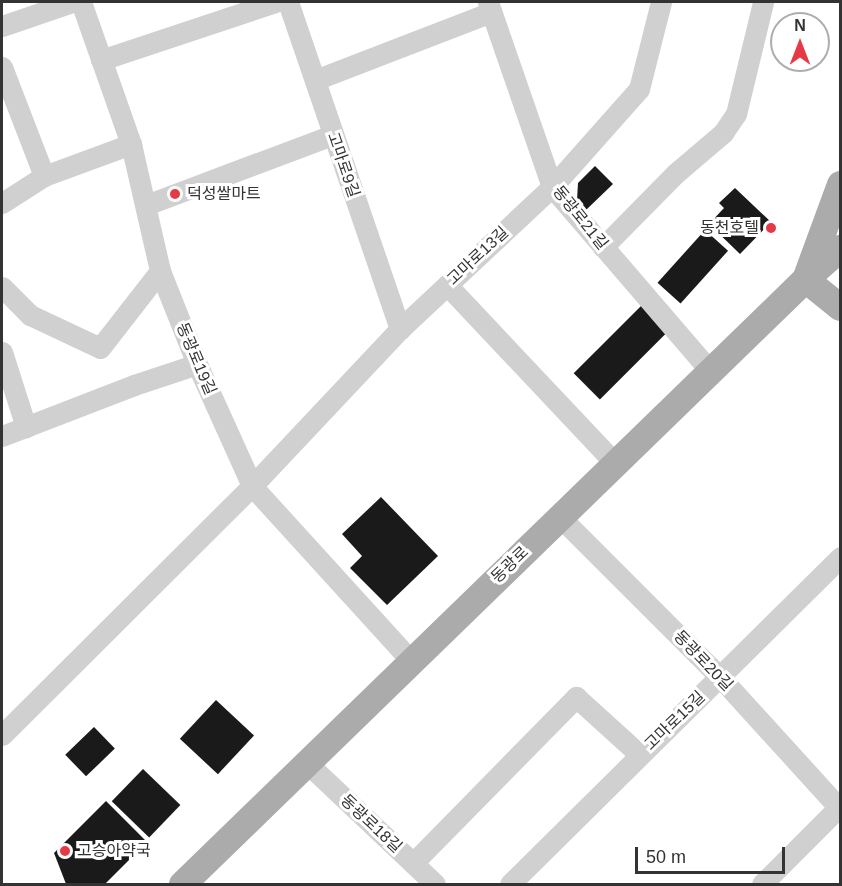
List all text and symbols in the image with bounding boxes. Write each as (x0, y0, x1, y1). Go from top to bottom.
north arrow (770, 12, 830, 72)
text: N (794, 17, 806, 34)
street label: 고마로9길 (323, 130, 363, 200)
street label: 동광로21길 (548, 182, 612, 254)
place label: 덕성쌀마트 (187, 184, 261, 204)
marker: 덕성쌀마트 (168, 187, 182, 201)
place label: 동천호텔 (700, 218, 759, 238)
marker: 동천호텔 (764, 221, 778, 235)
street label: 고마로13길 (443, 223, 513, 289)
street label: 동광로19길 (172, 320, 220, 398)
street label: 동광로 (487, 543, 533, 587)
street label: 동광로20길 (669, 627, 737, 695)
street label: 고마로15길 (641, 687, 709, 755)
street label: 동광로18길 (336, 791, 406, 857)
scale bar (638, 835, 788, 873)
place label: 고승아약국 (77, 841, 151, 861)
marker: 고승아약국 (58, 844, 72, 858)
text: 50 m (646, 847, 686, 867)

